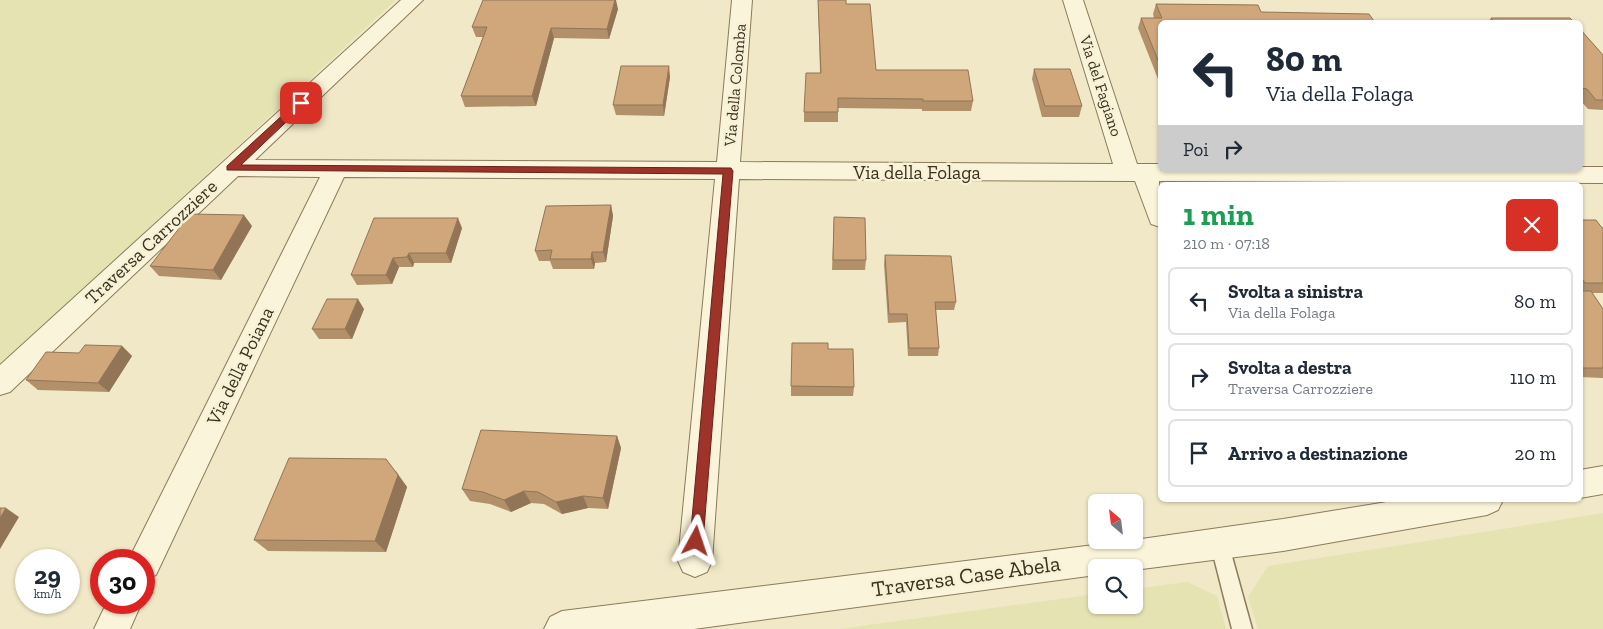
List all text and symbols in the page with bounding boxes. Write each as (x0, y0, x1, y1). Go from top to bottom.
street label: Via della Colomba (720, 23, 750, 148)
street label: Via del Fagiano (1075, 32, 1126, 139)
text: 80 m (1266, 38, 1342, 80)
icon: left (1183, 40, 1248, 105)
text: Via della Folaga (1266, 80, 1414, 107)
pin (280, 82, 322, 124)
icon: arrive (287, 89, 315, 117)
icon: right (1219, 135, 1247, 163)
text: Poi (1183, 138, 1209, 161)
street label: Via della Folaga (852, 161, 981, 184)
street label: Traversa Carrozziere (80, 175, 222, 309)
text: 1 min (1183, 197, 1254, 233)
button: close (1506, 199, 1558, 251)
text: 210 m · 07:18 (1183, 234, 1270, 253)
text: Svolta a sinistra (1228, 280, 1363, 303)
icon: left (1185, 287, 1213, 315)
text: 80 m (1514, 290, 1556, 313)
street label: Via della Poiana (201, 303, 279, 430)
text: Via della Folaga (1228, 303, 1335, 322)
text: Svolta a destra (1228, 356, 1352, 379)
icon: right (1185, 363, 1213, 391)
text: 110 m (1510, 366, 1556, 389)
text: Traversa Carrozziere (1228, 379, 1373, 398)
icon: arrive (1185, 439, 1213, 467)
text: Arrivo a destinazione (1228, 442, 1408, 465)
text: 20 m (1515, 442, 1556, 465)
north arrow (1088, 494, 1142, 549)
map controls (1088, 494, 1143, 614)
position arrow (669, 514, 721, 566)
speed limit sign: 30 (90, 549, 155, 614)
street label: Traversa Case Abela (870, 549, 1062, 603)
button: search (1088, 559, 1143, 614)
text: 29 (34, 560, 61, 590)
text: km/h (34, 587, 61, 601)

